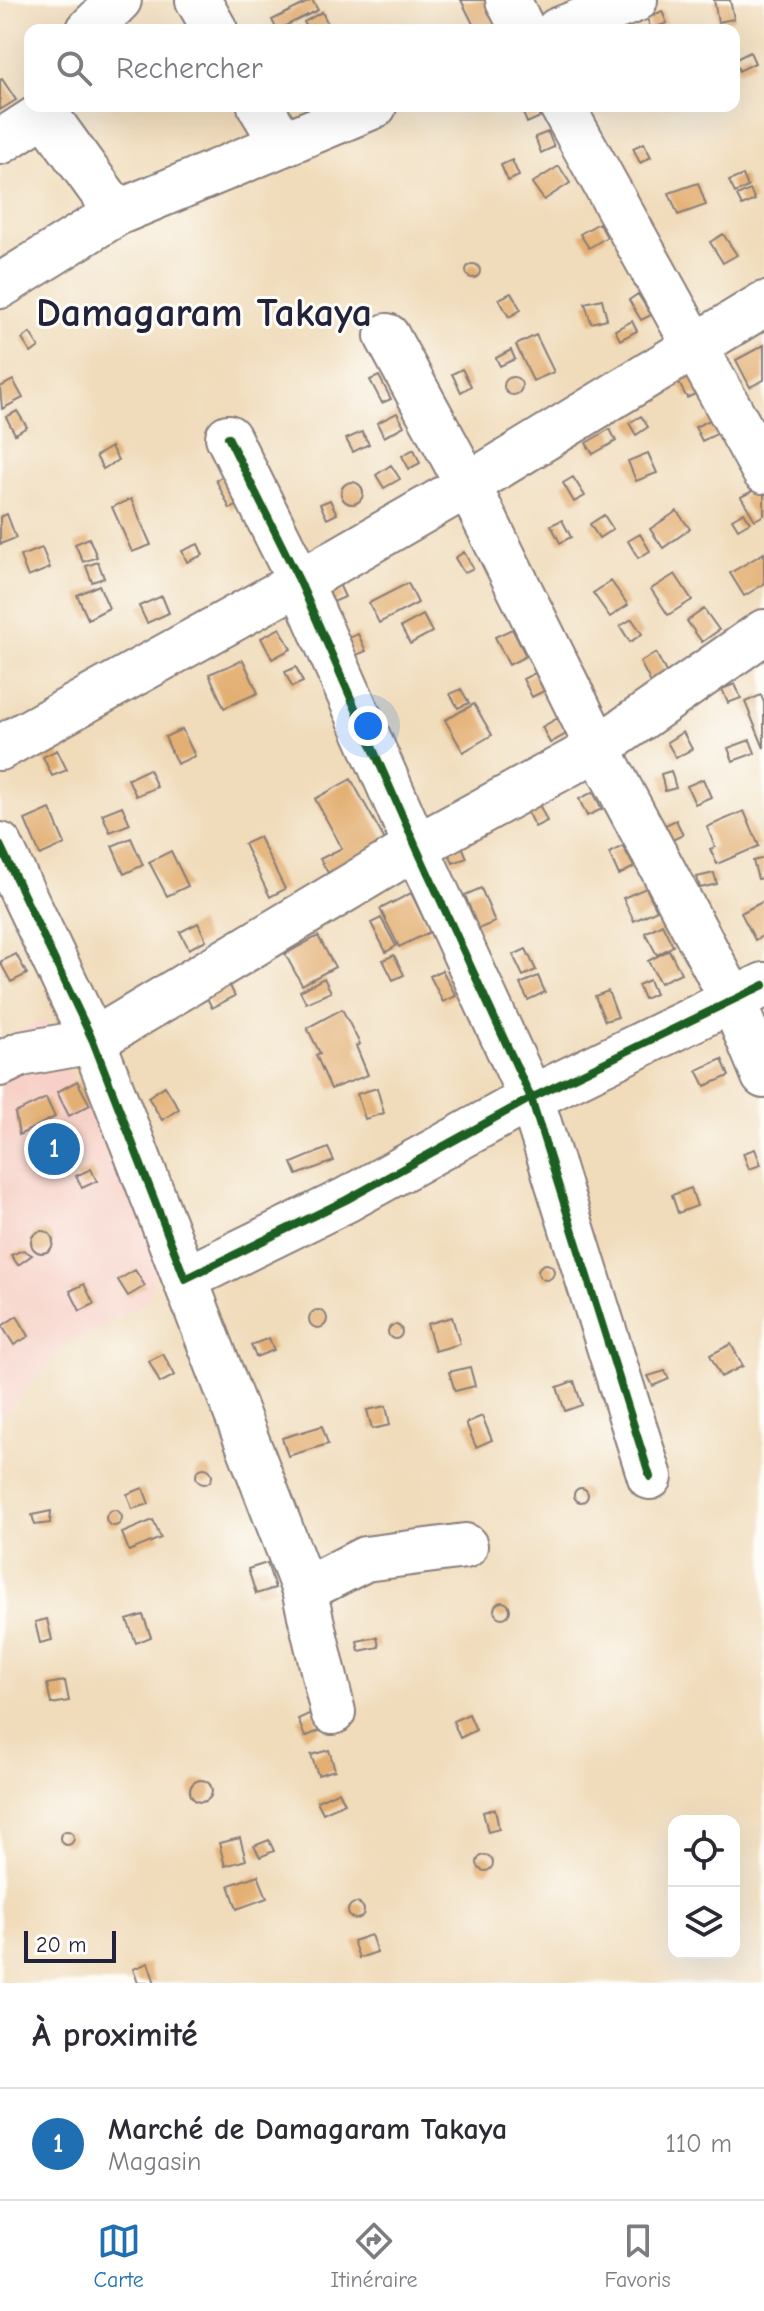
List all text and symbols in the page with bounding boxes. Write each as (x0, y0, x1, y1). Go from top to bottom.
search box (24, 24, 740, 112)
icon: search (52, 46, 96, 90)
text: Rechercher (116, 51, 263, 86)
district label: Damagaram Takaya (36, 290, 372, 336)
your location (348, 706, 388, 746)
pin: 1 (28, 1119, 80, 1179)
map controls (668, 1815, 740, 1959)
button: locate (668, 1815, 740, 1887)
button: layers (668, 1887, 740, 1959)
scale bar (24, 1927, 116, 1963)
text: 20 m (36, 1932, 86, 1958)
text: À proximité (32, 2015, 198, 2055)
text: Marché de Damagaram Takaya (108, 2112, 507, 2147)
text: 1 (53, 2129, 63, 2159)
text: 110 m (665, 2129, 732, 2159)
text: Magasin (108, 2147, 202, 2177)
tab: Carte (93, 2219, 144, 2293)
tab: Itinéraire (331, 2219, 418, 2293)
tab: Favoris (605, 2219, 671, 2293)

